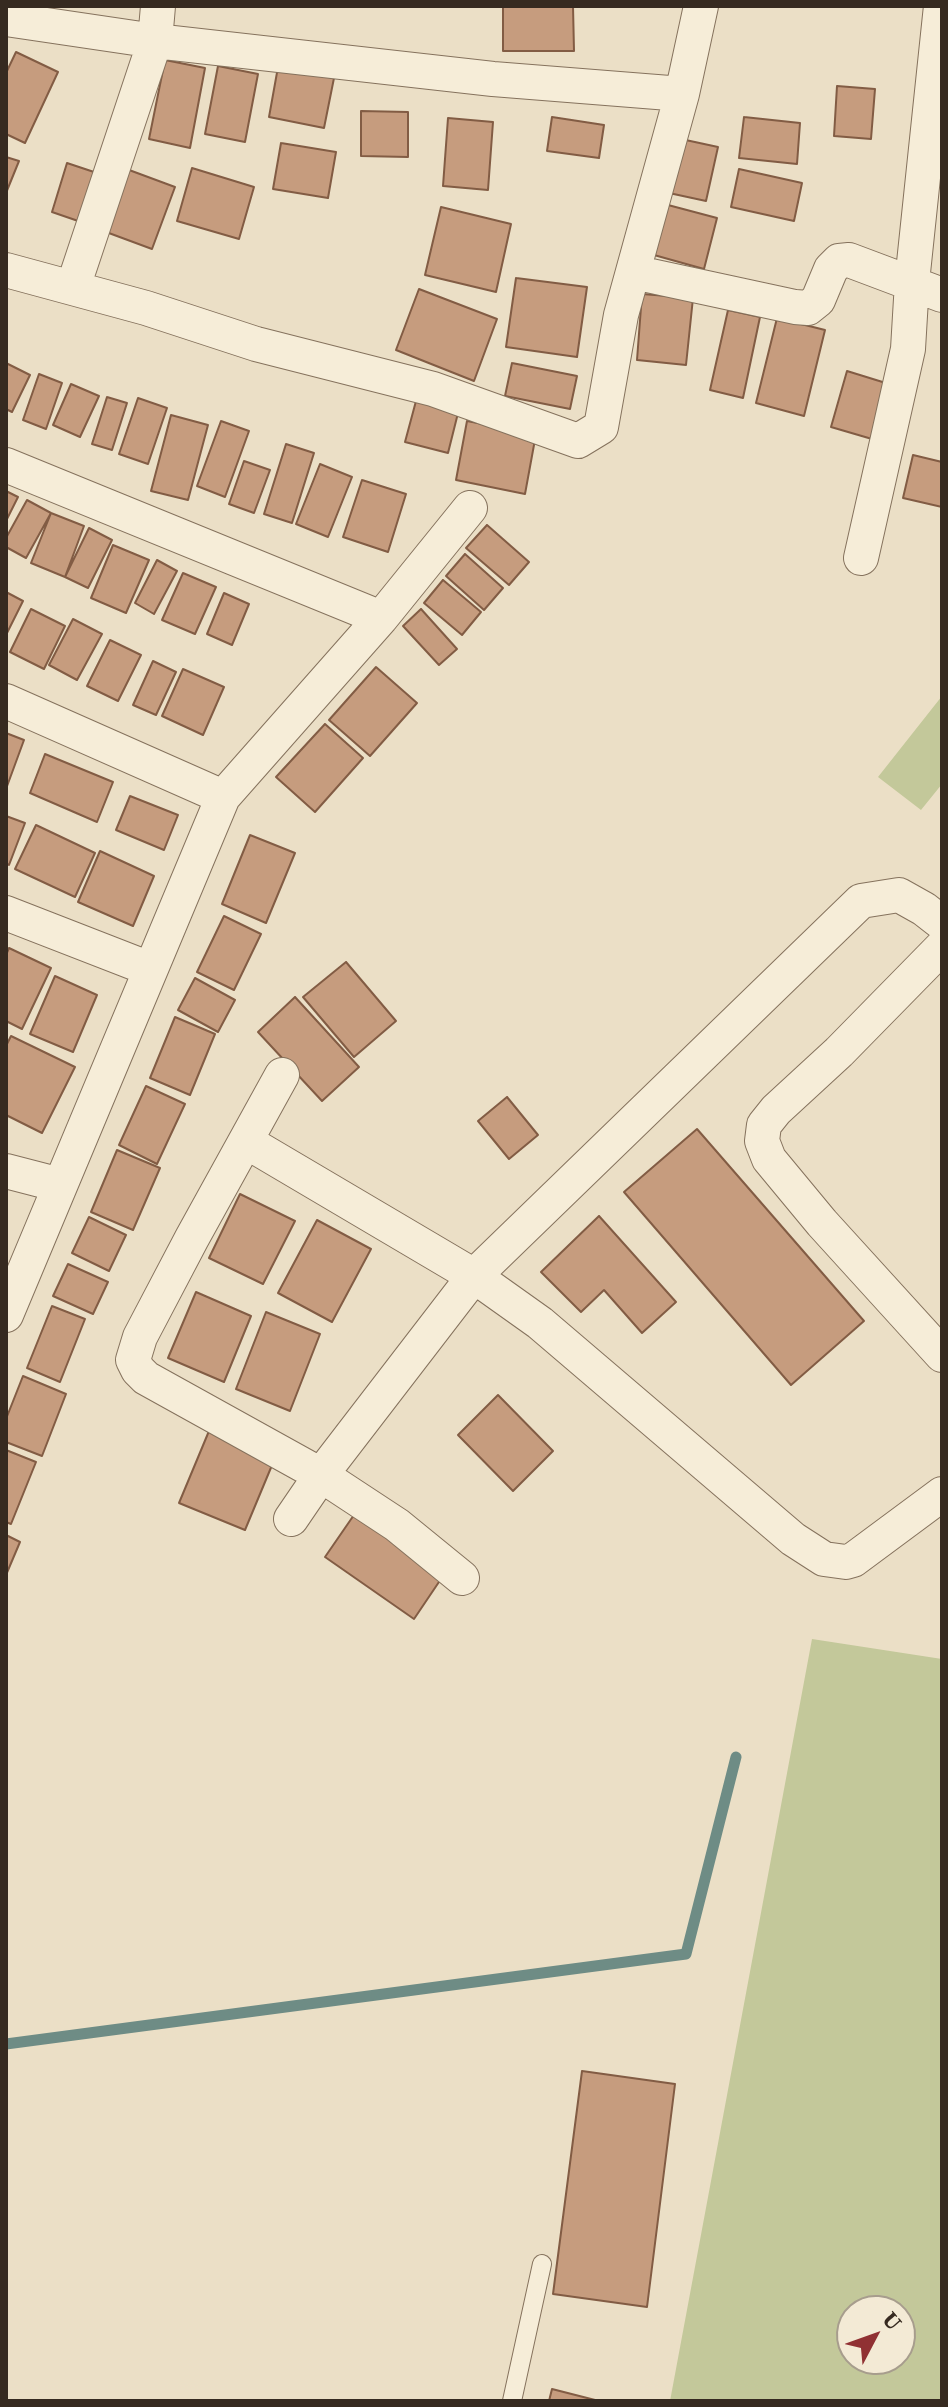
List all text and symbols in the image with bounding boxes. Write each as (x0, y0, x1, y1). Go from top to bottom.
north arrow (836, 2295, 916, 2375)
text: U (876, 2305, 909, 2336)

